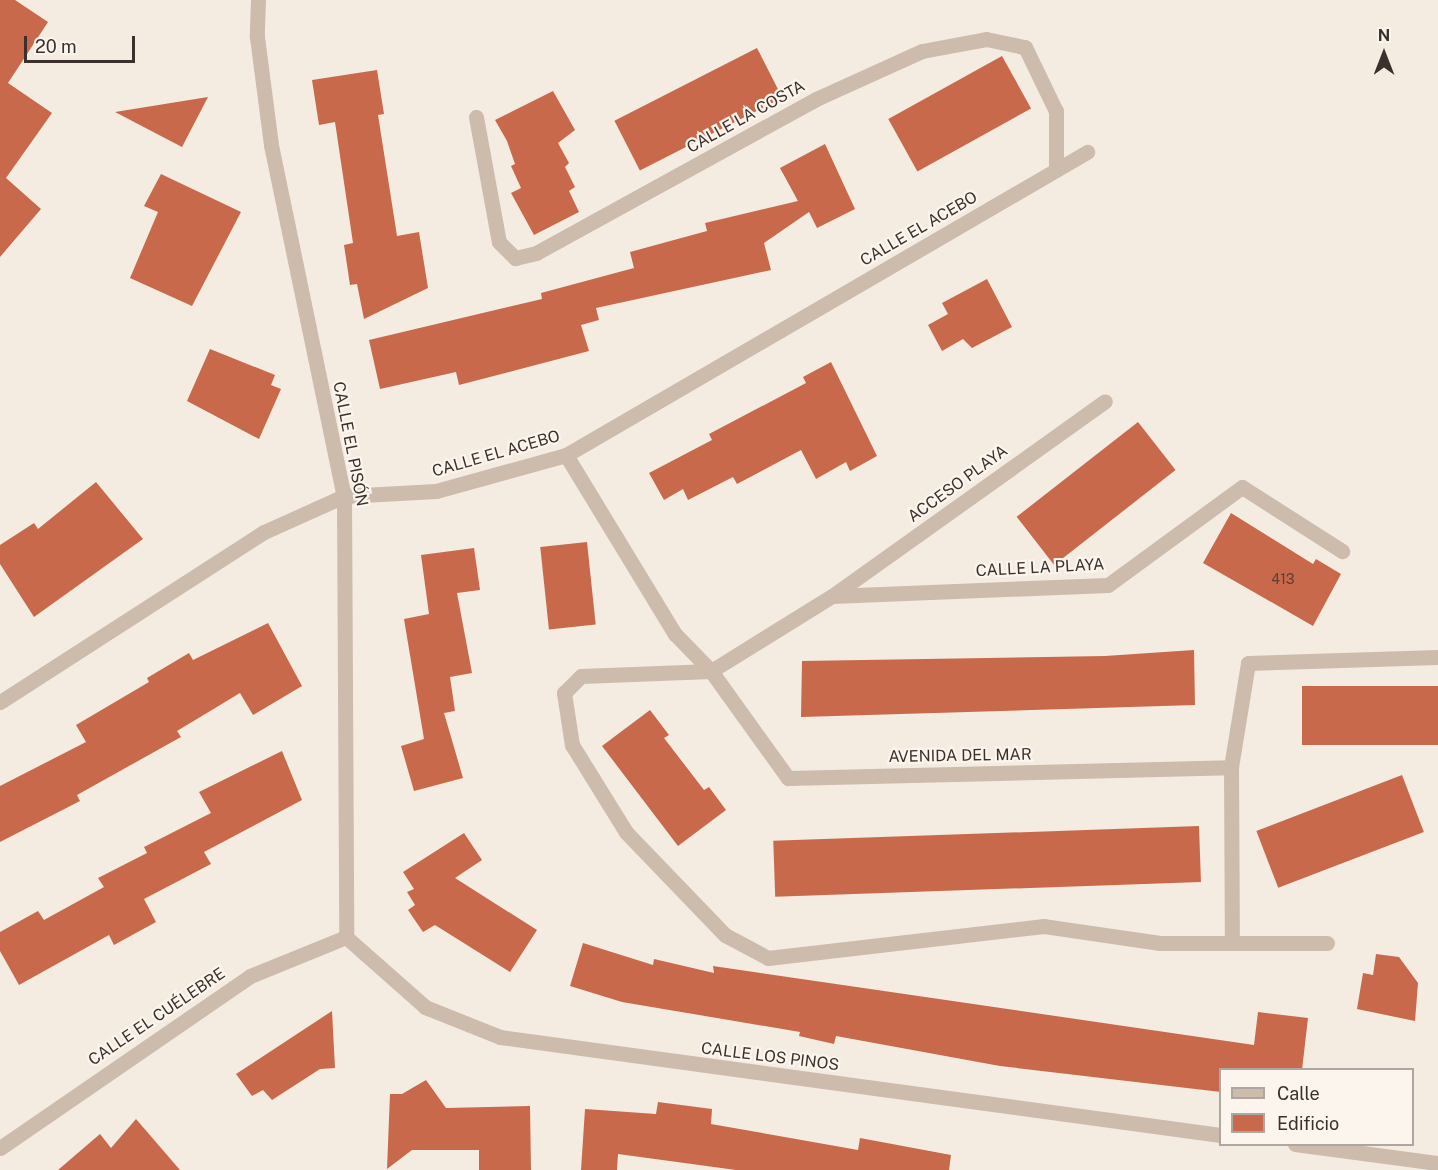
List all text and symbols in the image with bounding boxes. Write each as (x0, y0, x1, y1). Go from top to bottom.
scale bar (27, 24, 138, 62)
north arrow (1354, 24, 1414, 84)
text: N (1378, 26, 1390, 45)
text: 20 m (35, 36, 77, 57)
street label: CALLE LA COSTA (684, 77, 808, 157)
street label: CALLE EL ACEBO (857, 188, 981, 270)
street label: CALLE EL PISÓN (328, 380, 372, 508)
street label: CALLE EL ACEBO (430, 427, 562, 481)
street label: ACCESO PLAYA (904, 441, 1012, 527)
street label: CALLE LA PLAYA (975, 555, 1105, 581)
house number: 413 (1271, 571, 1295, 587)
street label: AVENIDA DEL MAR (888, 745, 1032, 767)
street label: CALLE EL CUÉLEBRE (85, 964, 229, 1070)
street label: CALLE LOS PINOS (700, 1039, 840, 1075)
legend (1219, 1068, 1414, 1146)
text: Calle (1277, 1083, 1320, 1104)
text: Edificio (1277, 1113, 1339, 1134)

